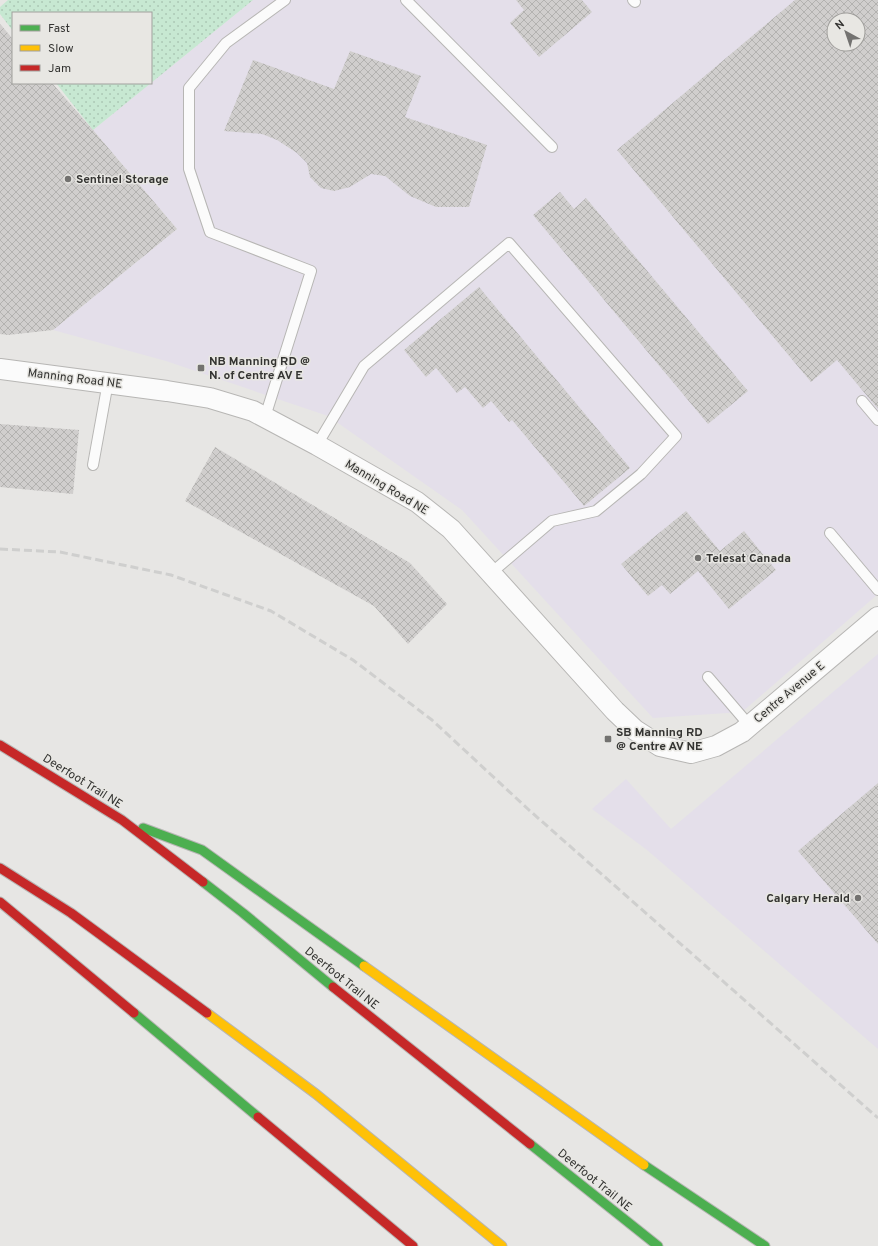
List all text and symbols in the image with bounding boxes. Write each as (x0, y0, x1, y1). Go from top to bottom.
legend (12, 12, 152, 84)
north arrow (826, 12, 866, 52)
text: N (833, 17, 848, 33)
text: Fast (48, 21, 70, 37)
text: Slow (48, 41, 74, 57)
text: Jam (48, 61, 71, 77)
place label: Sentinel Storage (76, 172, 169, 188)
marker: Sentinel Storage (63, 174, 73, 184)
place label: NB Manning RD @ N. of Centre AV E (209, 354, 310, 384)
marker: NB Manning RD @ N. of Centre AV E (196, 363, 206, 373)
street label: Manning Road NE (27, 365, 123, 393)
street label: Manning Road NE (342, 456, 431, 519)
place label: Telesat Canada (706, 551, 791, 567)
marker: Telesat Canada (693, 553, 703, 563)
street label: Centre Avenue E (751, 658, 829, 727)
place label: SB Manning RD @ Centre AV NE (616, 725, 703, 755)
marker: SB Manning RD @ Centre AV NE (603, 734, 613, 744)
street label: Deerfoot Trail NE (39, 751, 125, 813)
place label: Calgary Herald (766, 891, 850, 907)
marker: Calgary Herald (853, 893, 863, 903)
street label: Deerfoot Trail NE (301, 944, 382, 1014)
street label: Deerfoot Trail NE (554, 1146, 635, 1216)

